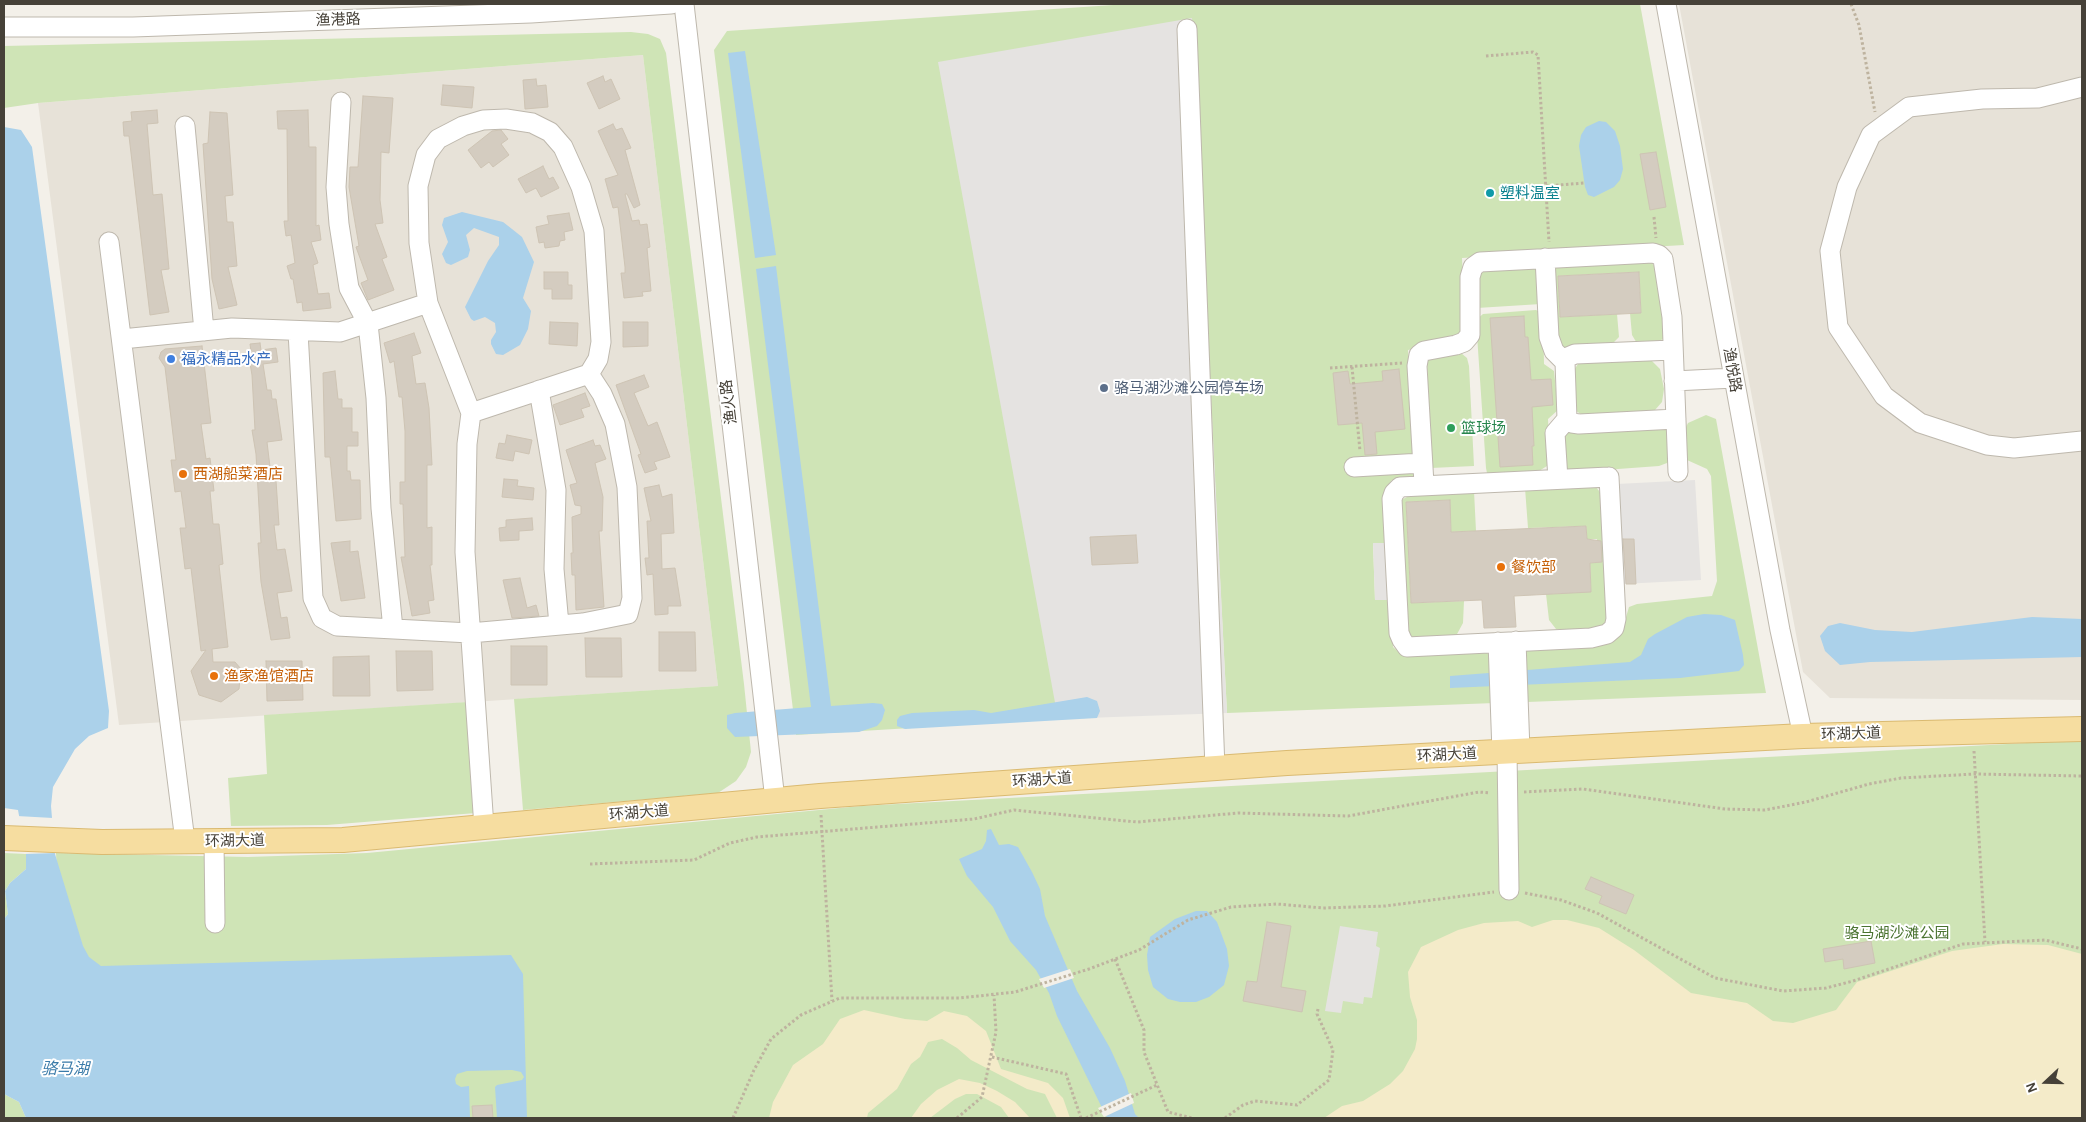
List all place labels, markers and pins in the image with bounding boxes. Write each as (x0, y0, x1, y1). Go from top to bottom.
place label: 塑料温室 (1500, 184, 1560, 202)
marker: 塑料温室 (1484, 187, 1496, 199)
place label: 福永精品水产 (181, 350, 271, 368)
marker: 福永精品水产 (165, 353, 177, 365)
place label: 骆马湖沙滩公园停车场 (1114, 379, 1264, 397)
marker: 骆马湖沙滩公园停车场 (1098, 382, 1110, 394)
place label: 篮球场 (1461, 419, 1506, 437)
marker: 篮球场 (1445, 422, 1457, 434)
place label: 西湖船菜酒店 (193, 465, 283, 483)
marker: 西湖船菜酒店 (177, 468, 189, 480)
place label: 餐饮部 (1511, 558, 1556, 576)
marker: 餐饮部 (1495, 561, 1507, 573)
place label: 渔家渔馆酒店 (224, 667, 314, 685)
marker: 渔家渔馆酒店 (208, 670, 220, 682)

